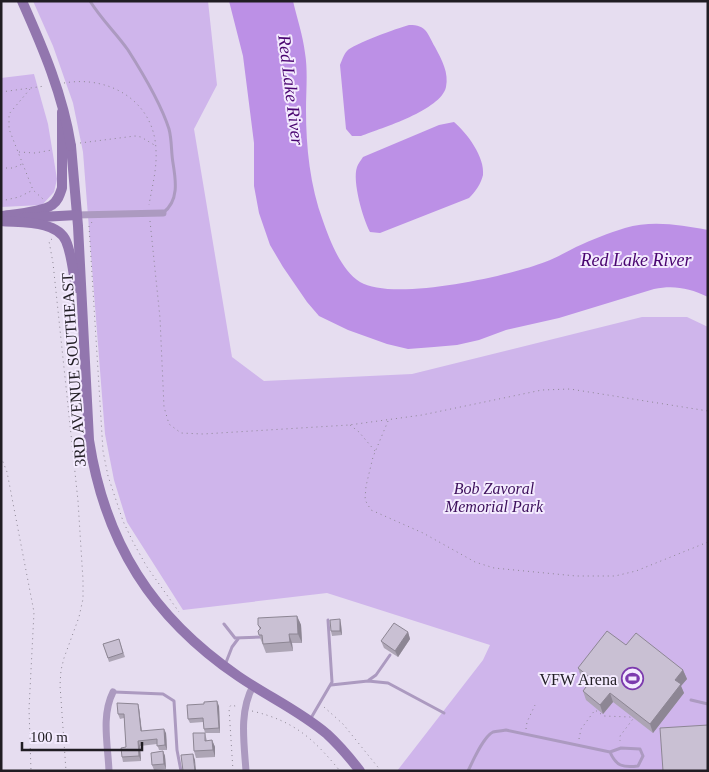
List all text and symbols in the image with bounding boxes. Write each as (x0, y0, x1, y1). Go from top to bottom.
water label: Red Lake River (274, 33, 308, 147)
water label: Red Lake River (580, 250, 692, 270)
street label: 3RD AVENUE SOUTHEAST (58, 272, 89, 468)
park label: Bob Zavoral Memorial Park (444, 480, 544, 515)
sports icon: VFW Arena (621, 667, 645, 691)
place label: VFW Arena (540, 671, 617, 688)
scale bar (22, 720, 142, 752)
text: 100 m (30, 729, 68, 745)

